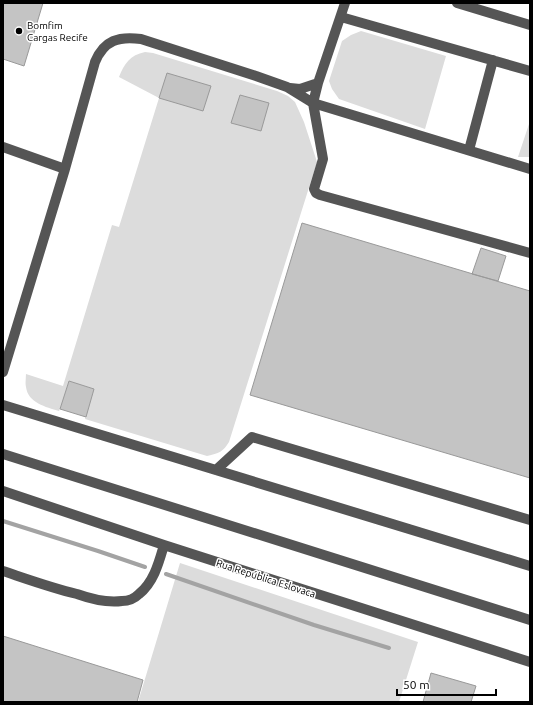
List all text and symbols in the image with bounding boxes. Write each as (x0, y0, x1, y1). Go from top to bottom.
place label: Bomfim Cargas Recife (27, 20, 88, 43)
marker: Bomfim Cargas Recife (14, 26, 24, 36)
street label: Rua República Eslovaca (215, 557, 317, 600)
scale bar (397, 671, 496, 697)
text: 50 m (403, 678, 430, 691)

